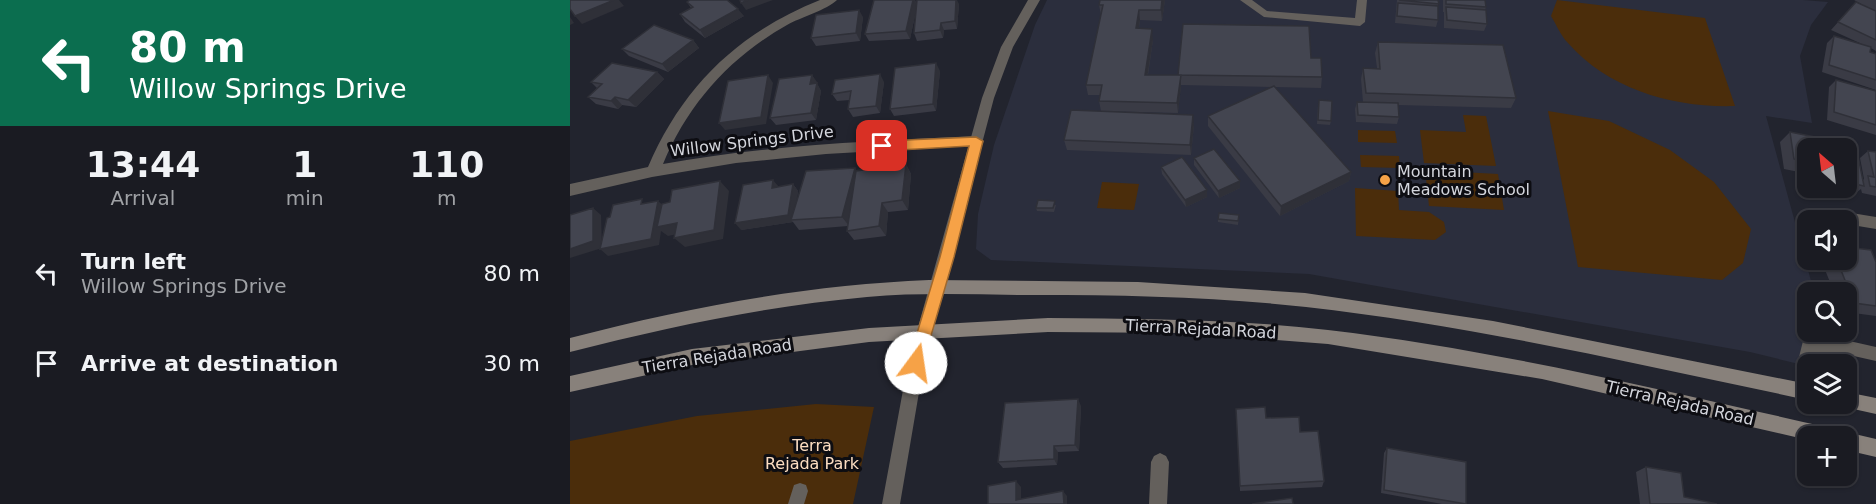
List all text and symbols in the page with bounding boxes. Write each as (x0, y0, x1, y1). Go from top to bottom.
text: 80 m (129, 23, 246, 72)
icon: left (30, 24, 108, 102)
text: Willow Springs Drive (129, 73, 407, 104)
pin (856, 120, 907, 171)
street label: Willow Springs Drive (669, 122, 835, 160)
icon: arrive (865, 129, 898, 162)
north arrow (1797, 138, 1857, 198)
map controls (1797, 138, 1857, 486)
text: 13:44 (86, 144, 200, 185)
text: 1 (292, 144, 317, 185)
text: 110 (409, 144, 484, 185)
place label: Mountain Meadows School (1397, 162, 1530, 199)
marker: Mountain Meadows School (1378, 173, 1392, 187)
text: Arrival (110, 186, 175, 210)
text: min (286, 186, 324, 210)
text: m (437, 186, 457, 210)
button: sound (1797, 210, 1857, 270)
text: Turn left (81, 249, 186, 274)
icon: left (30, 257, 63, 290)
text: 80 m (484, 261, 540, 286)
text: Willow Springs Drive (81, 274, 287, 298)
button: search (1797, 282, 1857, 342)
street label: Tierra Rejada Road (1124, 316, 1277, 342)
position arrow (884, 331, 948, 395)
street label: Tierra Rejada Road (640, 335, 793, 377)
icon: arrive (30, 347, 63, 380)
text: Arrive at destination (81, 351, 338, 376)
text: 30 m (484, 351, 540, 376)
button: layers (1797, 354, 1857, 414)
street label: Tierra Rejada Road (1603, 377, 1756, 429)
button: + (1797, 426, 1857, 486)
park label: Terra Rejada Park (765, 436, 860, 473)

